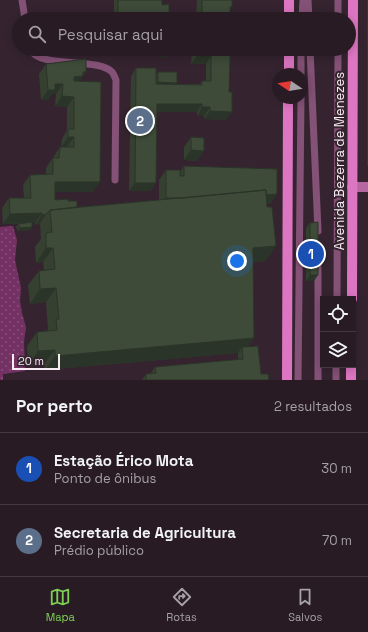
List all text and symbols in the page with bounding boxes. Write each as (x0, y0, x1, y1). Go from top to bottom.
search box (12, 12, 356, 56)
icon: search (26, 23, 48, 45)
text: Pesquisar aqui (58, 25, 163, 44)
north arrow (272, 68, 308, 104)
street label: Avenida Bezerra de Menezes (331, 72, 348, 250)
pin: 2 (127, 106, 153, 136)
pin: 1 (298, 239, 324, 269)
your location (227, 251, 247, 271)
map controls (320, 296, 356, 368)
button: locate (320, 296, 356, 332)
button: layers (320, 332, 356, 368)
scale bar (12, 352, 60, 371)
text: 20 m (18, 354, 44, 368)
text: Por perto (16, 395, 93, 417)
text: 2 resultados (274, 398, 352, 415)
text: Estação Érico Mota (54, 451, 193, 470)
text: 1 (26, 460, 32, 477)
text: 30 m (321, 460, 352, 477)
text: Ponto de ônibus (54, 470, 156, 487)
text: Secretaria de Agricultura (54, 523, 236, 542)
text: 2 (25, 532, 33, 549)
text: 70 m (322, 532, 352, 549)
text: Prédio público (54, 542, 144, 559)
tab: Mapa (46, 586, 75, 624)
tab: Rotas (166, 586, 197, 624)
tab: Salvos (288, 586, 322, 624)

